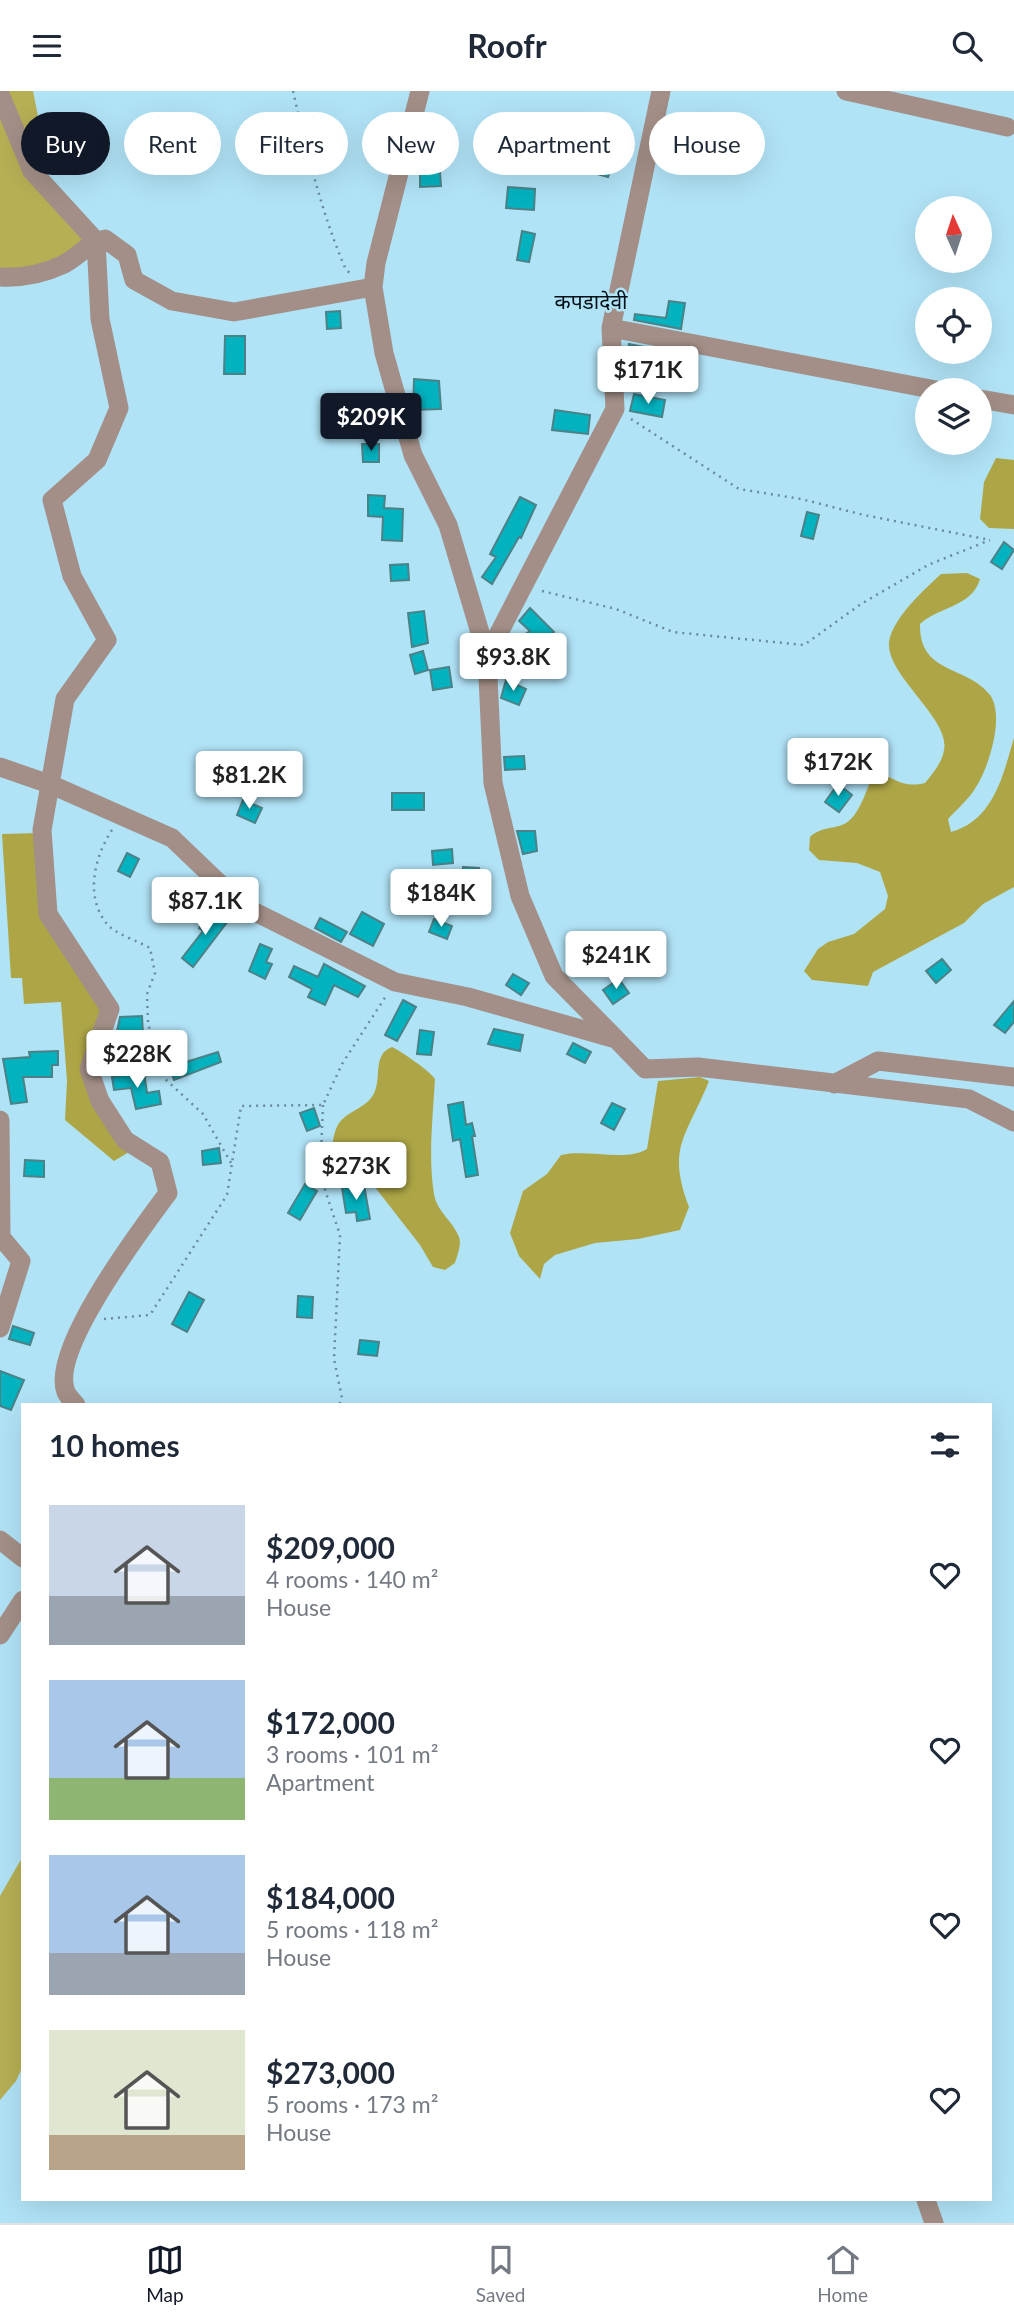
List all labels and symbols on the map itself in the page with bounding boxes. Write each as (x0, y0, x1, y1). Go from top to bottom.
north arrow (915, 196, 992, 273)
district label: कपडादेवी (555, 288, 628, 313)
pin: $171K (599, 347, 697, 406)
pin: $209K (322, 393, 420, 453)
pin: $93.8K (456, 633, 570, 693)
pin: $172K (789, 739, 887, 798)
pin: $81.2K (192, 751, 306, 811)
pin: $184K (392, 869, 490, 929)
pin: $87.1K (148, 877, 262, 937)
pin: $241K (567, 932, 665, 991)
pin: $228K (88, 1031, 186, 1090)
pin: $273K (307, 1143, 405, 1202)

